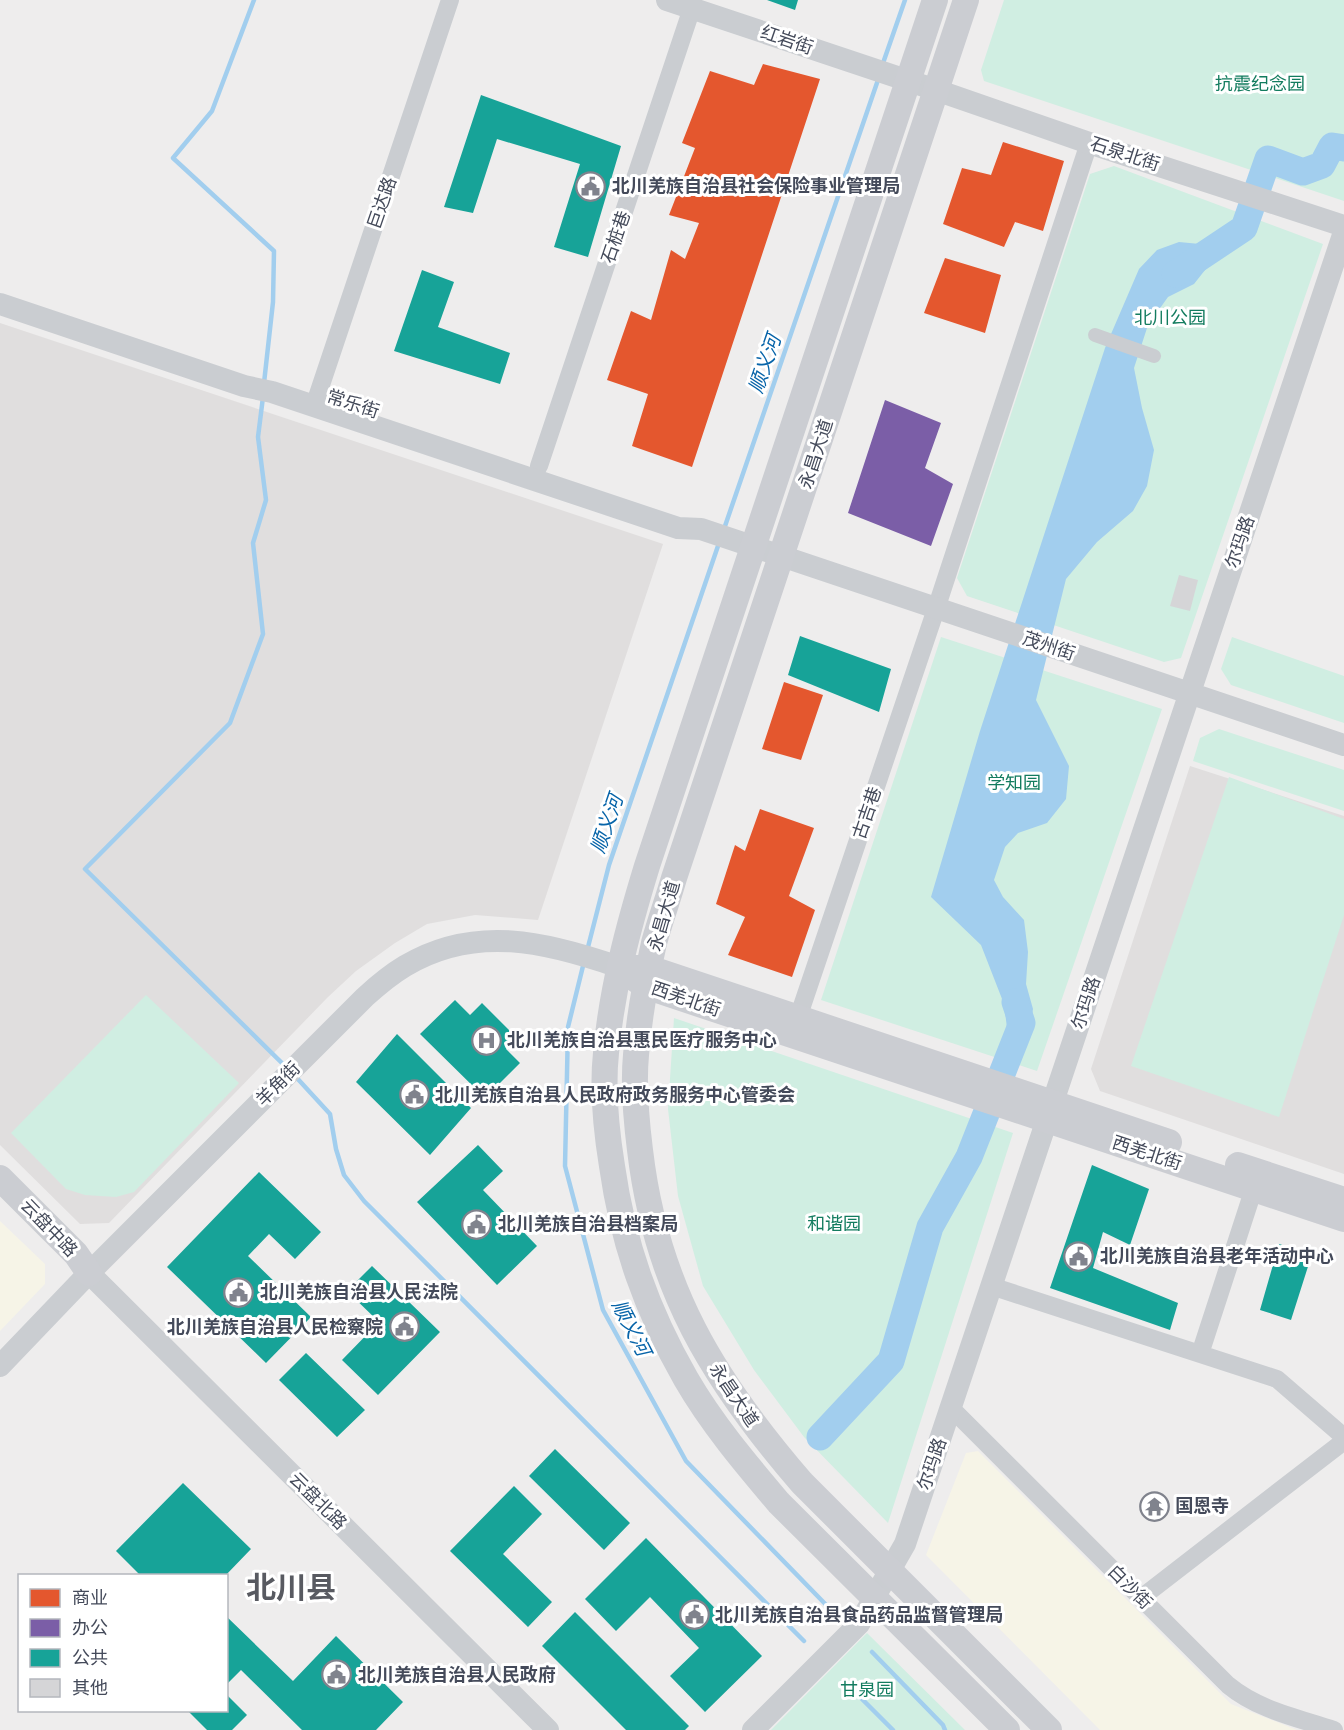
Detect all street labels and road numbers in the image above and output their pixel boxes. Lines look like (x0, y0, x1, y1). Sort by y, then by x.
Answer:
street label: 红岩街 (757, 19, 817, 61)
street label: 石泉北街 (1087, 131, 1163, 177)
street label: 巨达路 (361, 173, 403, 233)
street label: 石桩巷 (595, 207, 637, 267)
street label: 常乐街 (323, 383, 383, 425)
street label: 永昌大道 (793, 416, 839, 492)
street label: 尔玛路 (1219, 512, 1261, 572)
street label: 茂州街 (1019, 625, 1079, 667)
street label: 古吉巷 (846, 783, 888, 843)
street label: 永昌大道 (642, 878, 686, 954)
street label: 尔玛路 (1065, 973, 1107, 1033)
street label: 西羌北街 (648, 975, 724, 1023)
street label: 羊角街 (250, 1056, 306, 1112)
street label: 西羌北街 (1109, 1130, 1185, 1176)
street label: 云盘中路 (15, 1193, 83, 1263)
street label: 永昌大道 (703, 1358, 765, 1432)
street label: 尔玛路 (911, 1434, 953, 1494)
street label: 云盘北路 (283, 1466, 353, 1536)
street label: 白沙街 (1102, 1559, 1158, 1615)

